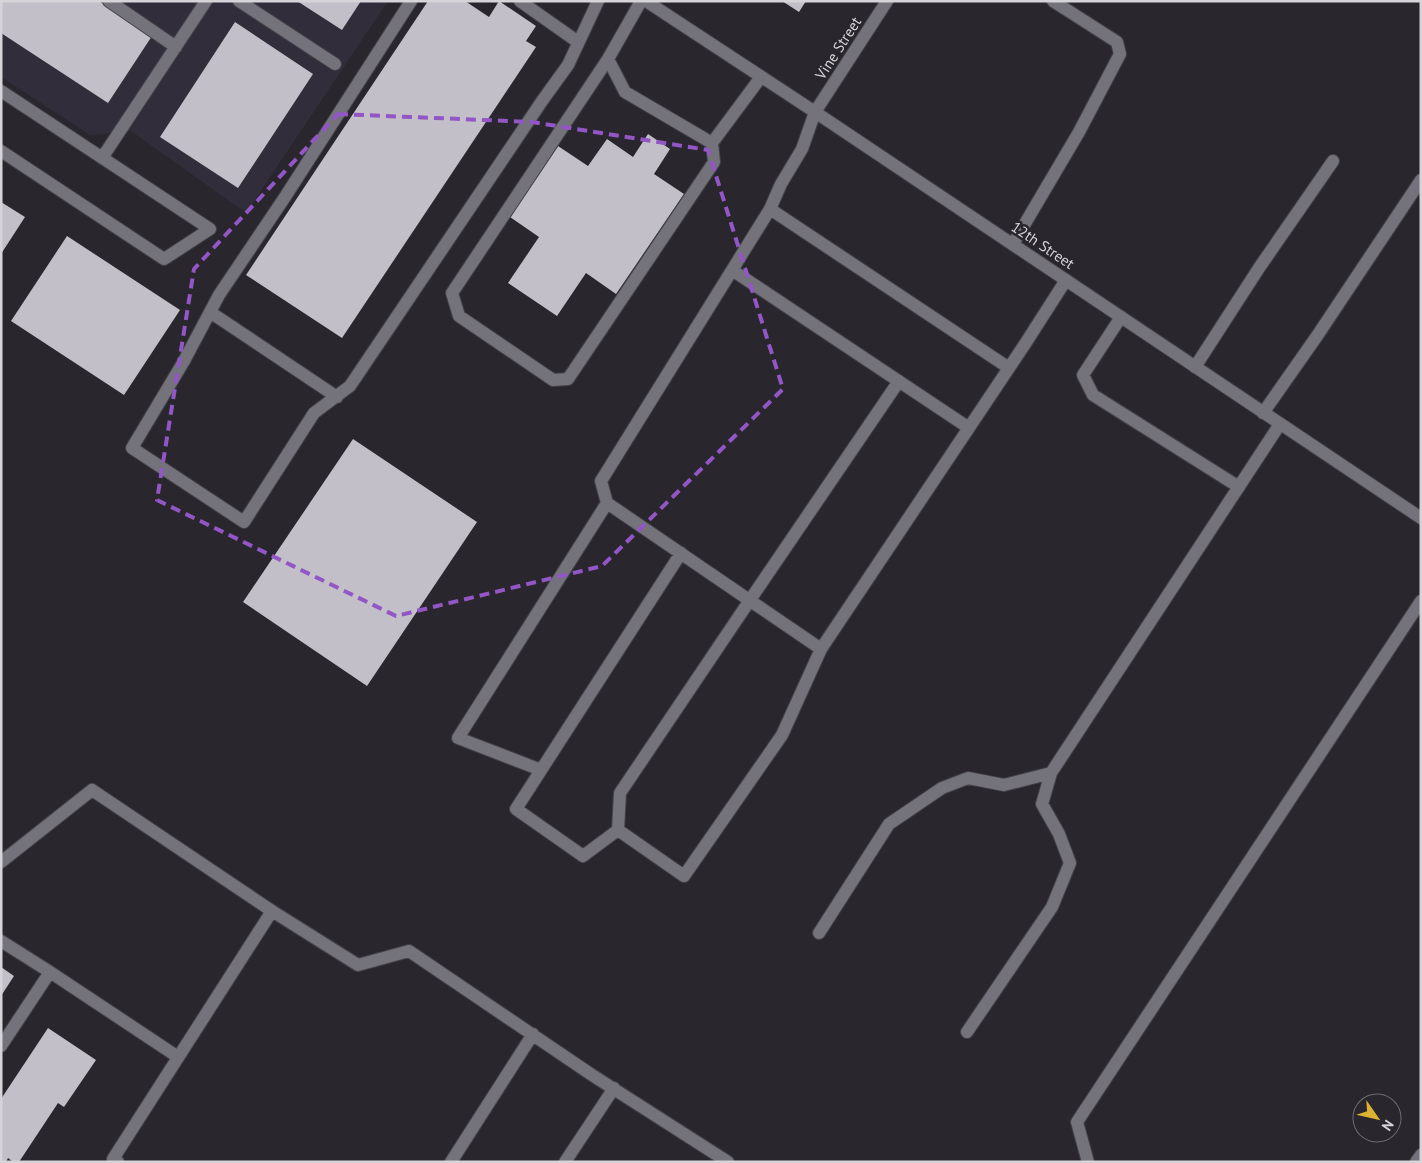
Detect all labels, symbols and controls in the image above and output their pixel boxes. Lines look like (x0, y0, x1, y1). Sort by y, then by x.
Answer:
street label: Vine Street (810, 13, 865, 84)
street label: 12th Street (1008, 217, 1078, 273)
north arrow (1352, 1093, 1402, 1143)
text: N (1378, 1116, 1398, 1134)

